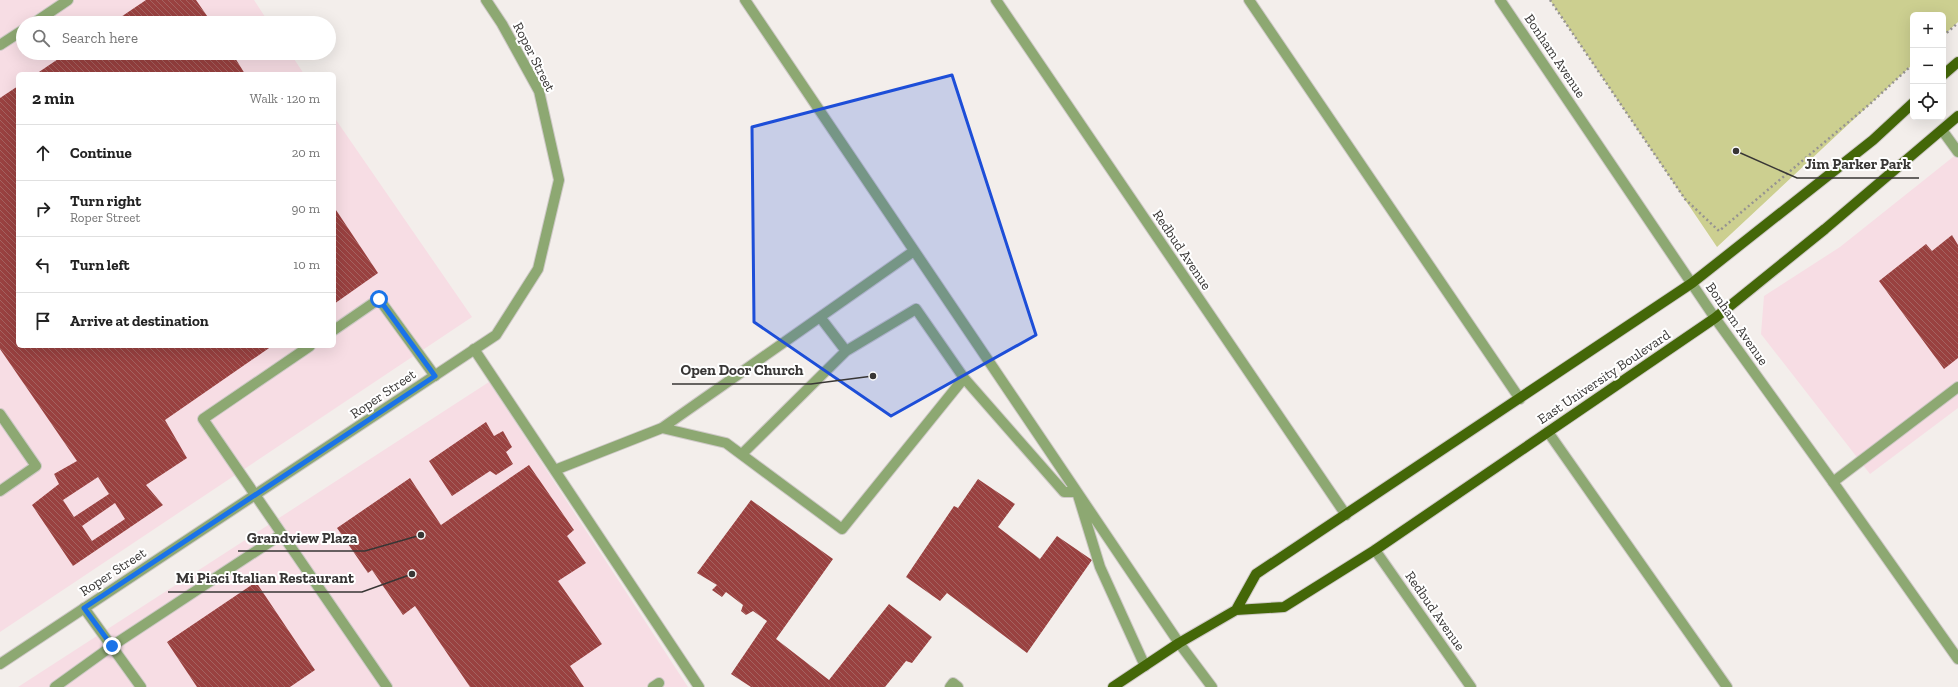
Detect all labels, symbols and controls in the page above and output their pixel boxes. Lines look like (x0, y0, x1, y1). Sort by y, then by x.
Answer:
street label: Bonham Avenue (1521, 11, 1590, 101)
map controls (1910, 12, 1946, 120)
button: + (1910, 12, 1946, 48)
search box (16, 16, 336, 60)
street label: Roper Street (509, 19, 559, 95)
icon: search (30, 27, 52, 49)
text: Search here (62, 29, 138, 47)
button: − (1910, 48, 1946, 84)
button: locate (1910, 84, 1946, 120)
text: 2 min (32, 88, 74, 108)
text: Walk · 120 m (250, 91, 320, 106)
icon: ahead (32, 142, 54, 164)
text: Continue (70, 144, 132, 162)
text: 20 m (292, 145, 320, 160)
callout: Jim Parker Park (1797, 151, 1919, 178)
text: Jim Parker Park (1805, 155, 1912, 173)
text: Turn right (70, 192, 141, 210)
icon: right (32, 198, 54, 220)
text: 90 m (291, 201, 320, 216)
street label: Redbud Avenue (1149, 207, 1215, 294)
text: Roper Street (70, 210, 140, 225)
icon: left (32, 254, 54, 276)
text: Turn left (70, 256, 130, 274)
text: 10 m (293, 257, 320, 272)
street label: Bonham Avenue (1702, 279, 1772, 369)
route start (370, 290, 388, 308)
icon: arrive (32, 310, 54, 332)
text: Arrive at destination (70, 312, 209, 330)
street label: East University Boulevard (1534, 326, 1674, 428)
callout: Open Door Church (672, 357, 811, 384)
text: Open Door Church (680, 361, 804, 379)
street label: Roper Street (347, 365, 420, 422)
callout: Grandview Plaza (238, 524, 365, 551)
text: Grandview Plaza (247, 529, 358, 547)
street label: Roper Street (77, 544, 150, 600)
callout: Mi Piaci Italian Restaurant (168, 565, 362, 592)
street label: Redbud Avenue (1401, 568, 1469, 654)
text: Mi Piaci Italian Restaurant (176, 569, 355, 587)
route end (103, 637, 121, 655)

